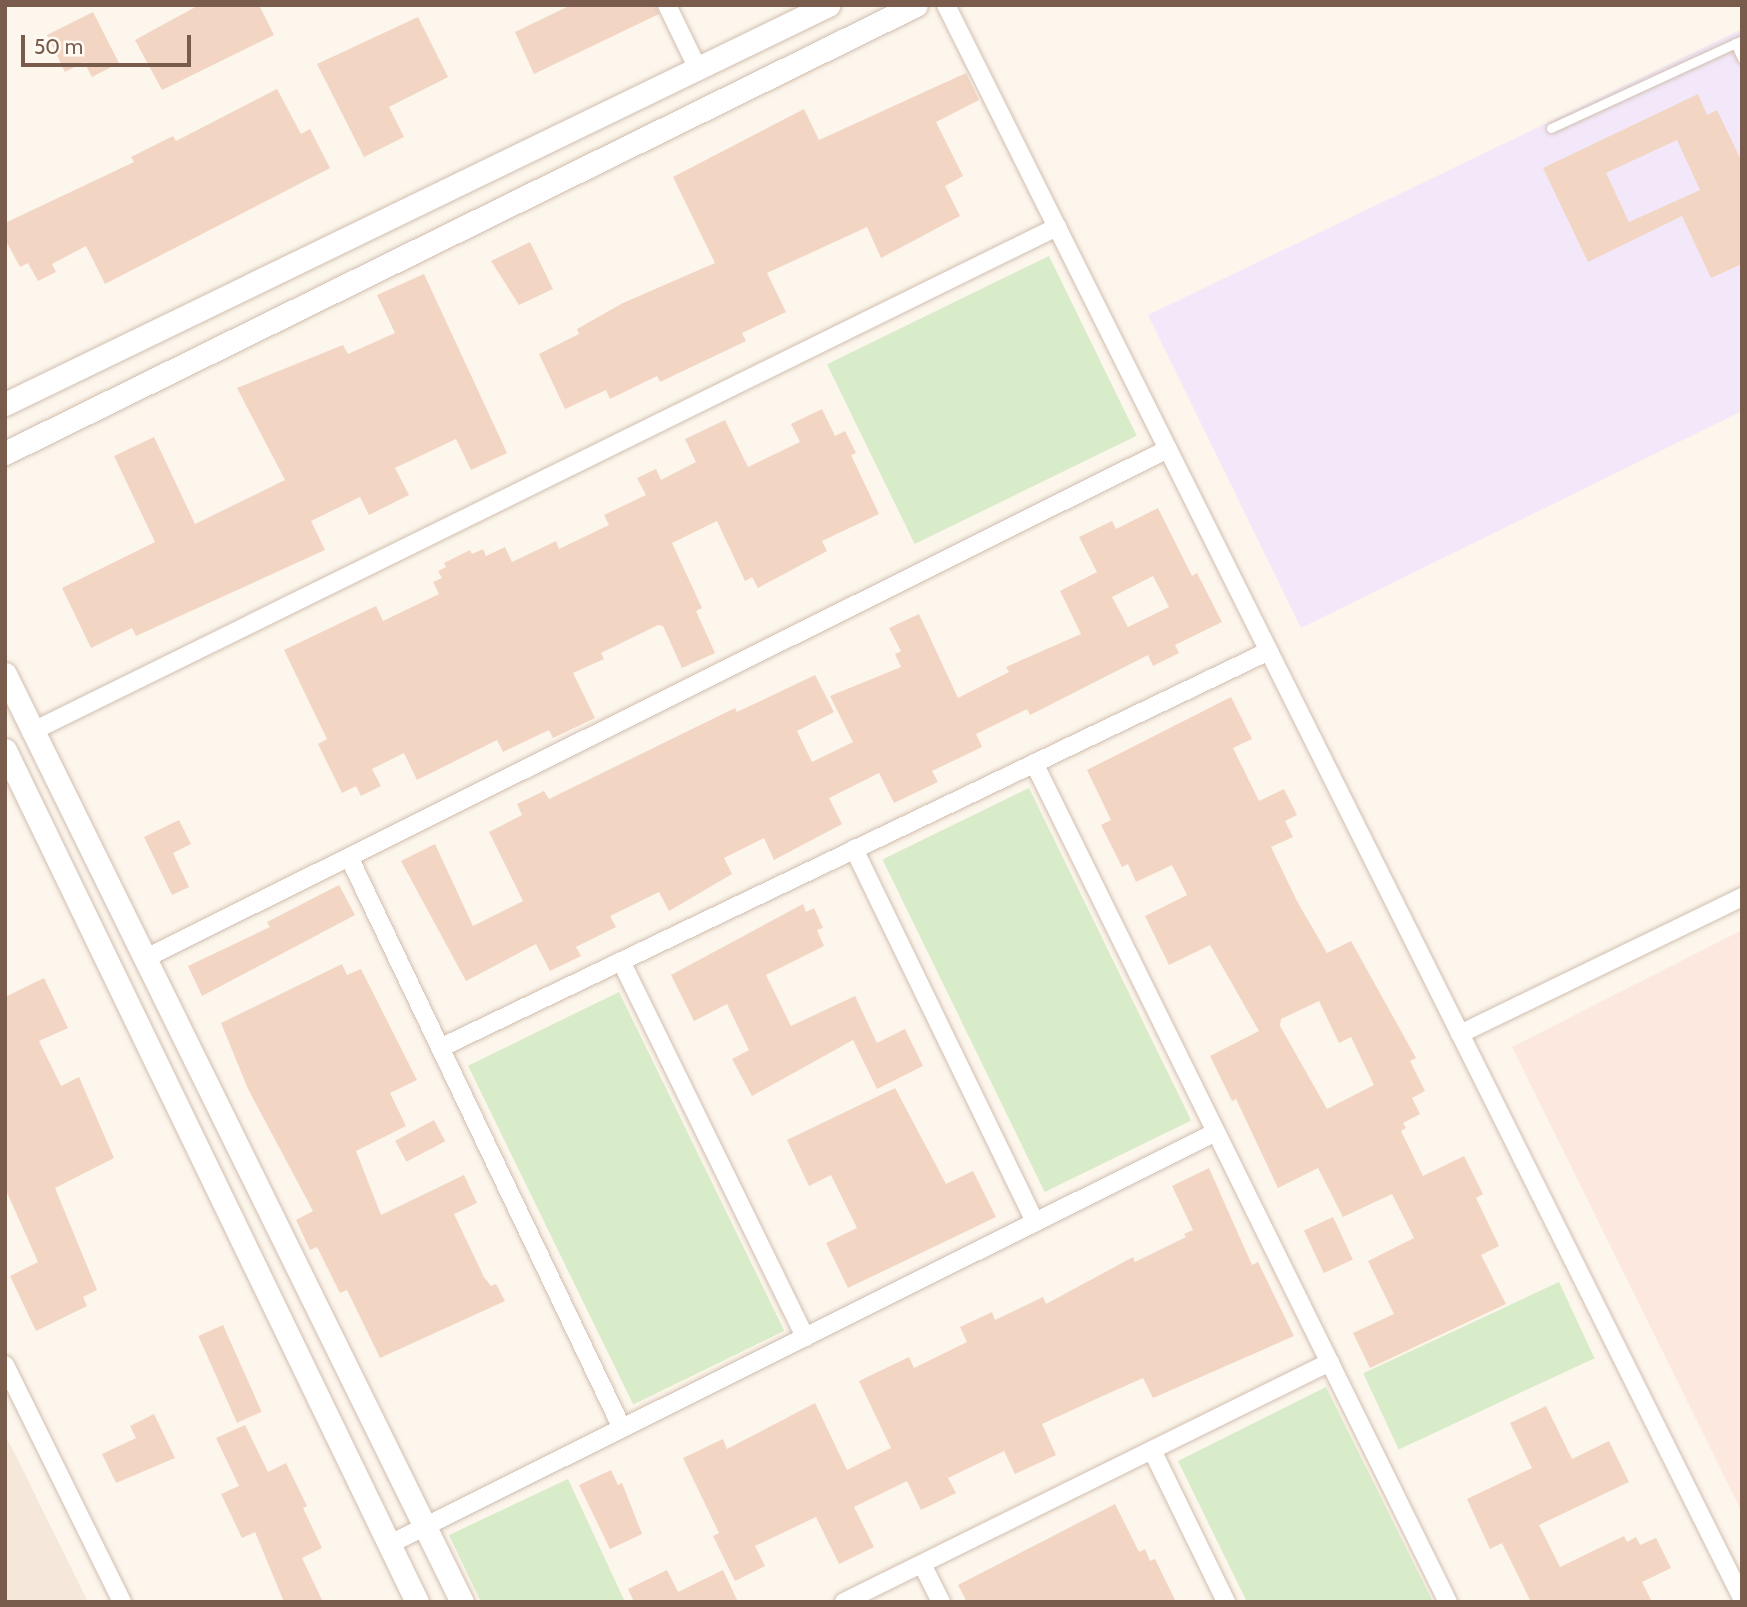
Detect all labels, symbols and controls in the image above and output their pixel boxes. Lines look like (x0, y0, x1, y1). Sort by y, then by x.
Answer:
scale bar (24, 21, 194, 65)
text: 50 m (34, 34, 83, 59)

